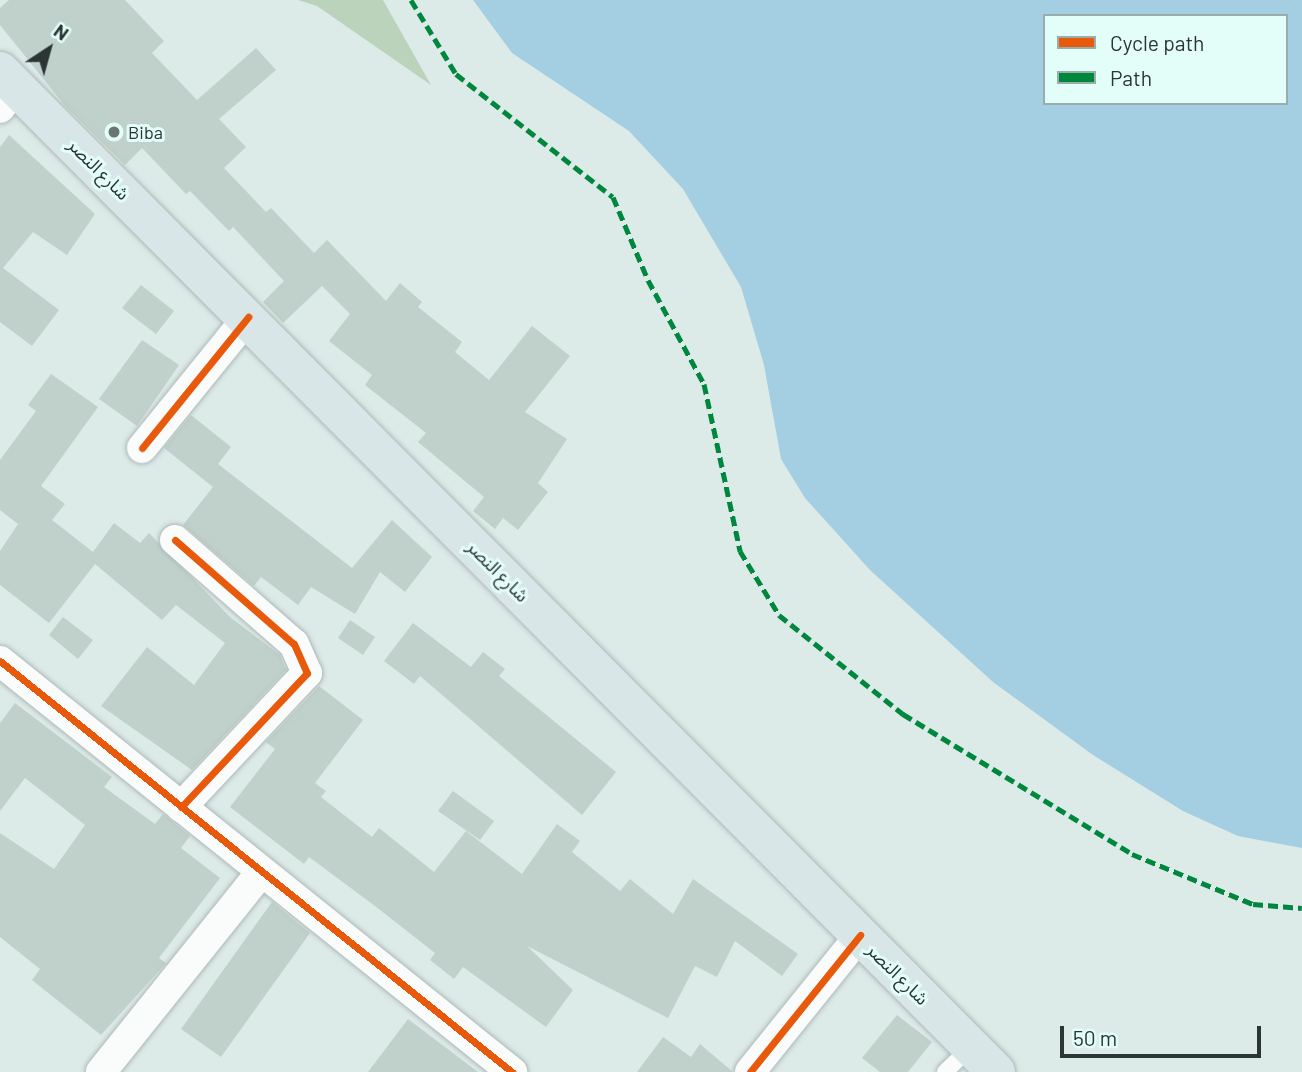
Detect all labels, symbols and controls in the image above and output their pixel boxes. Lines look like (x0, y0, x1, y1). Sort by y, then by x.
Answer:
north arrow (14, 14, 84, 84)
legend (1043, 14, 1288, 105)
text: N (50, 19, 74, 45)
text: Cycle path (1110, 30, 1204, 55)
text: Path (1110, 65, 1152, 90)
place label: Biba (128, 121, 163, 143)
marker: Biba (106, 124, 122, 140)
street label: شارع النصر (64, 134, 134, 204)
street label: شارع النصر (463, 536, 533, 606)
street label: شارع النصر (863, 939, 933, 1009)
scale bar (1064, 1012, 1265, 1056)
text: 50 m (1073, 1025, 1117, 1050)

